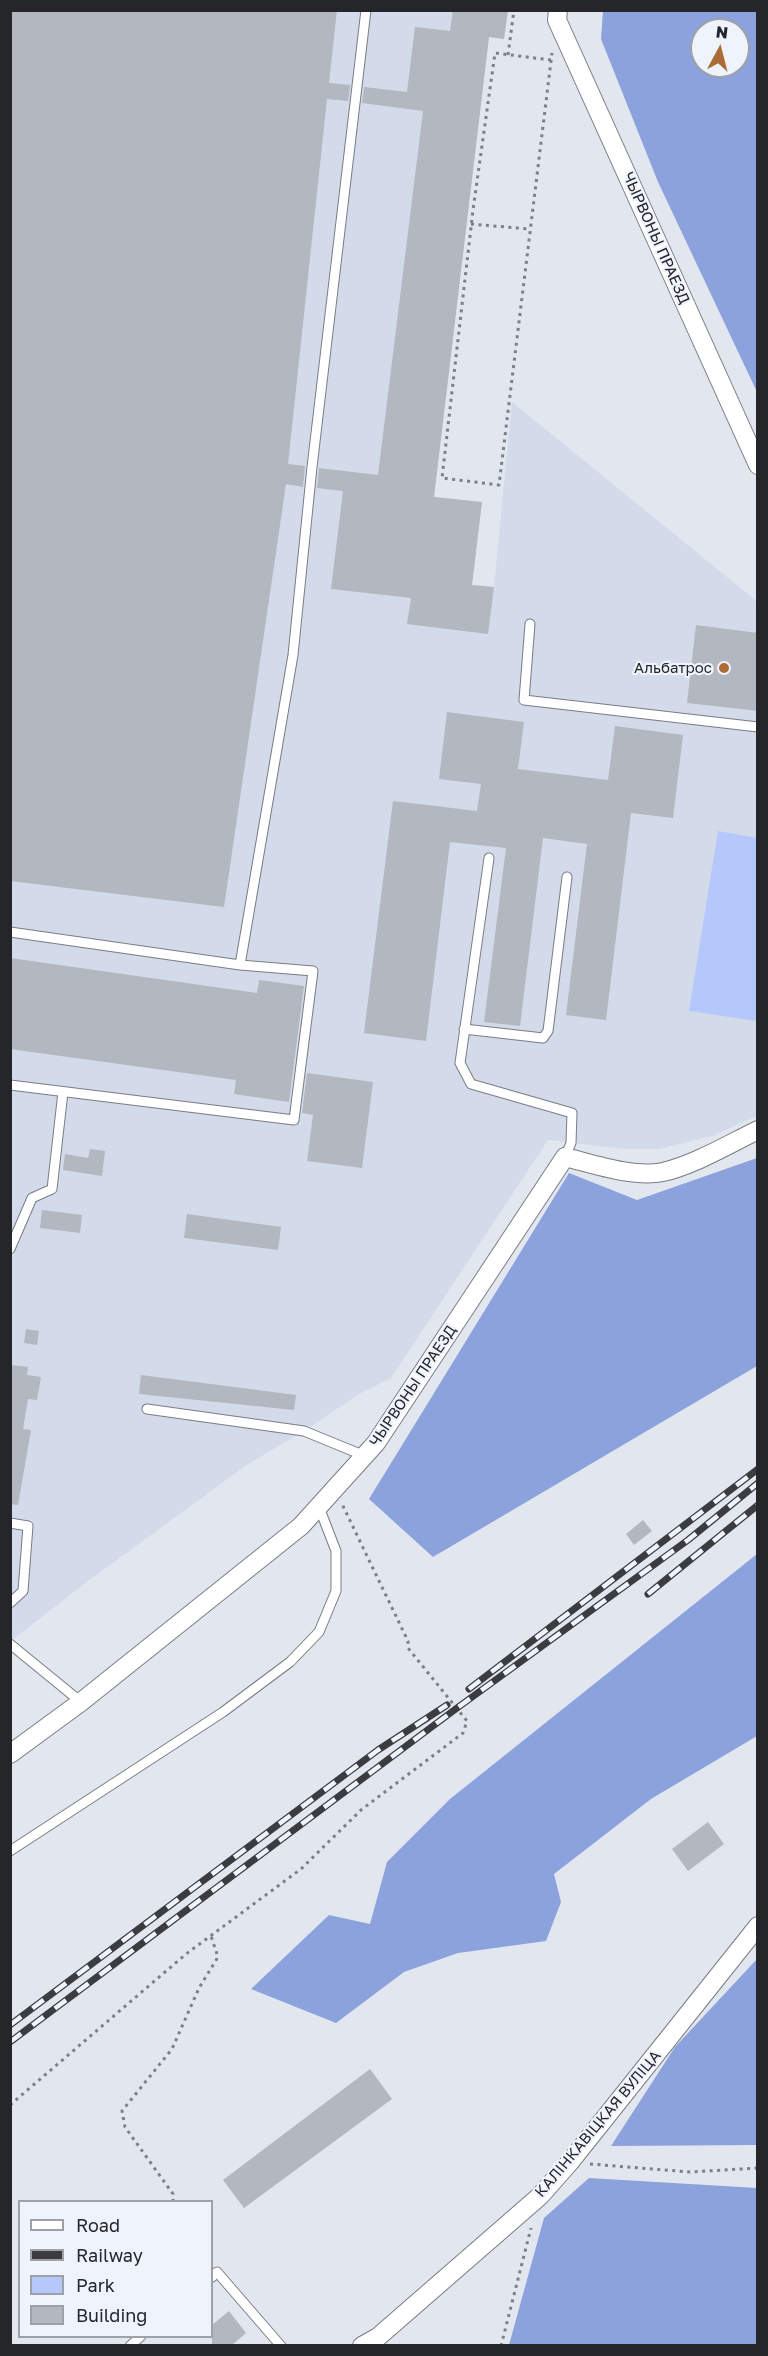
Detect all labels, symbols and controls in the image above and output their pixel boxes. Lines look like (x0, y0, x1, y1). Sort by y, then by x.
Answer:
north arrow (690, 18, 750, 78)
text: N (715, 21, 729, 43)
street label: ЧЫРВОНЫ ПРАЕЗД (619, 169, 693, 307)
place label: Альбатрос (634, 659, 712, 677)
marker: Альбатрос (717, 661, 731, 675)
street label: ЧЫРВОНЫ ПРАЕЗД (366, 1322, 460, 1450)
street label: КАЛІНКАВІЦКАЯ ВУЛІЦА (531, 2047, 665, 2201)
legend (18, 2200, 213, 2338)
text: Road (76, 2214, 120, 2236)
text: Railway (76, 2244, 143, 2266)
text: Park (76, 2274, 115, 2296)
text: Building (76, 2304, 147, 2326)

